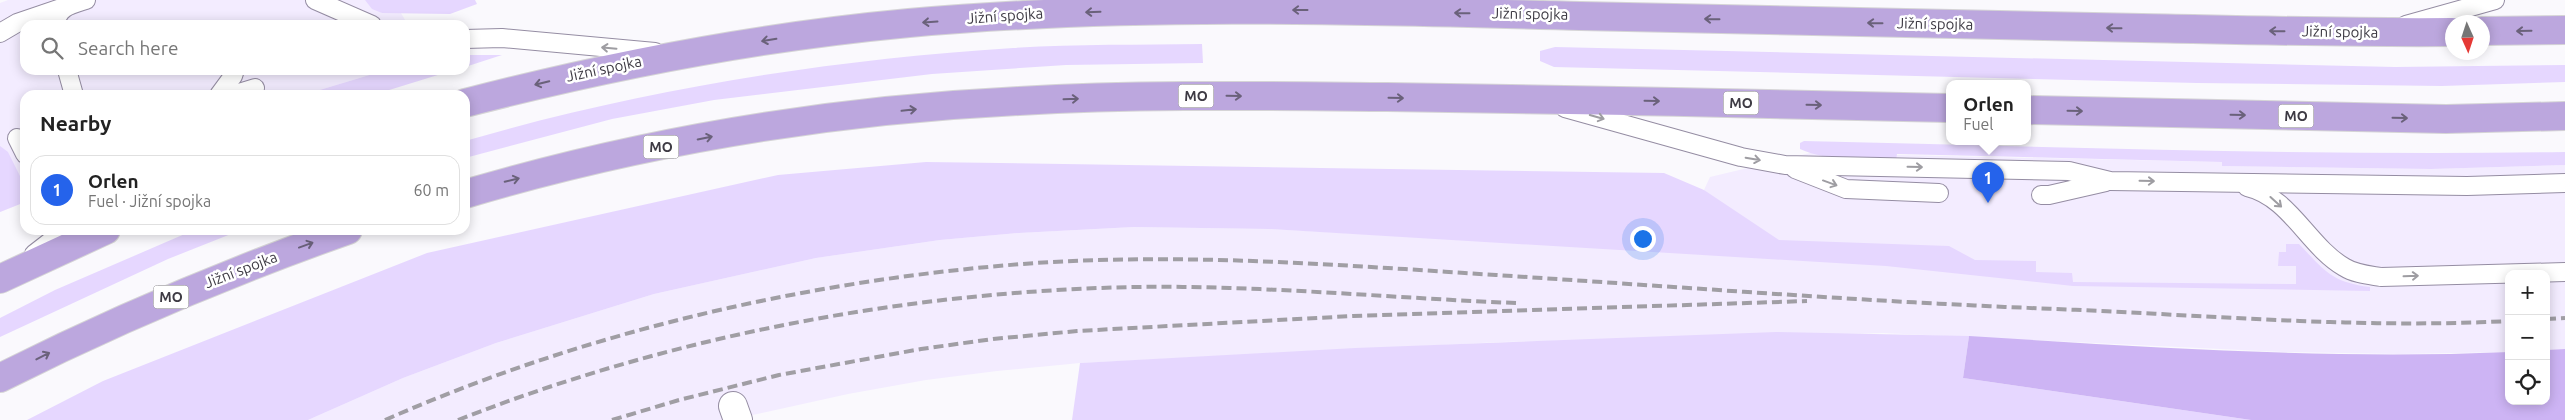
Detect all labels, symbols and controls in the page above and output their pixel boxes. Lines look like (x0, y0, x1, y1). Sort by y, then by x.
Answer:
street label: Jižní spojka (966, 4, 1044, 27)
street label: Jižní spojka (1492, 4, 1568, 23)
one-way arrow (1292, 5, 1308, 15)
one-way arrow (1085, 7, 1101, 16)
one-way arrow (1454, 8, 1470, 17)
one-way arrow (1704, 14, 1720, 24)
street label: Jižní spojka (1897, 14, 1973, 33)
north arrow (2445, 15, 2490, 60)
one-way arrow (923, 17, 939, 26)
one-way arrow (1867, 18, 1883, 28)
search box (20, 20, 470, 75)
street label: Jižní spojka (2302, 22, 2378, 41)
one-way arrow (2107, 23, 2123, 33)
one-way arrow (2269, 26, 2286, 36)
one-way arrow (2516, 26, 2532, 35)
icon: search (38, 34, 66, 62)
one-way arrow (761, 35, 777, 45)
text: Search here (78, 37, 178, 59)
one-way arrow (601, 43, 617, 53)
street label: Jižní spojka (565, 52, 643, 85)
one-way arrow (534, 79, 550, 89)
popup (1946, 80, 2031, 145)
road number: MO (1178, 84, 1214, 108)
one-way arrow (1225, 91, 1241, 101)
road number: MO (1724, 92, 1758, 115)
one-way arrow (1388, 93, 1404, 102)
text: Orlen (1963, 93, 2014, 115)
one-way arrow (1063, 94, 1079, 103)
one-way arrow (1643, 97, 1659, 106)
one-way arrow (1806, 100, 1822, 110)
road number: MO (2278, 104, 2314, 128)
one-way arrow (901, 105, 917, 115)
one-way arrow (2067, 106, 2083, 116)
one-way arrow (2230, 110, 2246, 119)
text: Nearby (40, 111, 111, 135)
one-way arrow (1588, 112, 1604, 122)
one-way arrow (2392, 113, 2408, 123)
text: Fuel (1963, 115, 1994, 133)
one-way arrow (696, 133, 712, 143)
road number: MO (644, 136, 678, 158)
one-way arrow (1745, 155, 1761, 165)
pin: 1 (1972, 162, 2004, 203)
one-way arrow (1907, 163, 1923, 172)
text: Orlen (88, 170, 139, 192)
one-way arrow (503, 175, 519, 184)
one-way arrow (2138, 177, 2154, 186)
one-way arrow (1822, 179, 1837, 188)
text: 1 (52, 181, 62, 199)
text: 60 m (413, 181, 449, 199)
text: Fuel · Jižní spojka (88, 192, 211, 210)
one-way arrow (2270, 196, 2283, 208)
your location (1630, 226, 1656, 252)
one-way arrow (298, 240, 313, 249)
street label: Jižní spojka (202, 248, 280, 291)
map controls (2505, 270, 2550, 405)
button: + (2505, 270, 2550, 315)
one-way arrow (2402, 271, 2419, 281)
road number: MO (154, 286, 188, 308)
button: − (2505, 315, 2550, 360)
one-way arrow (36, 351, 51, 361)
button: locate (2505, 360, 2550, 405)

